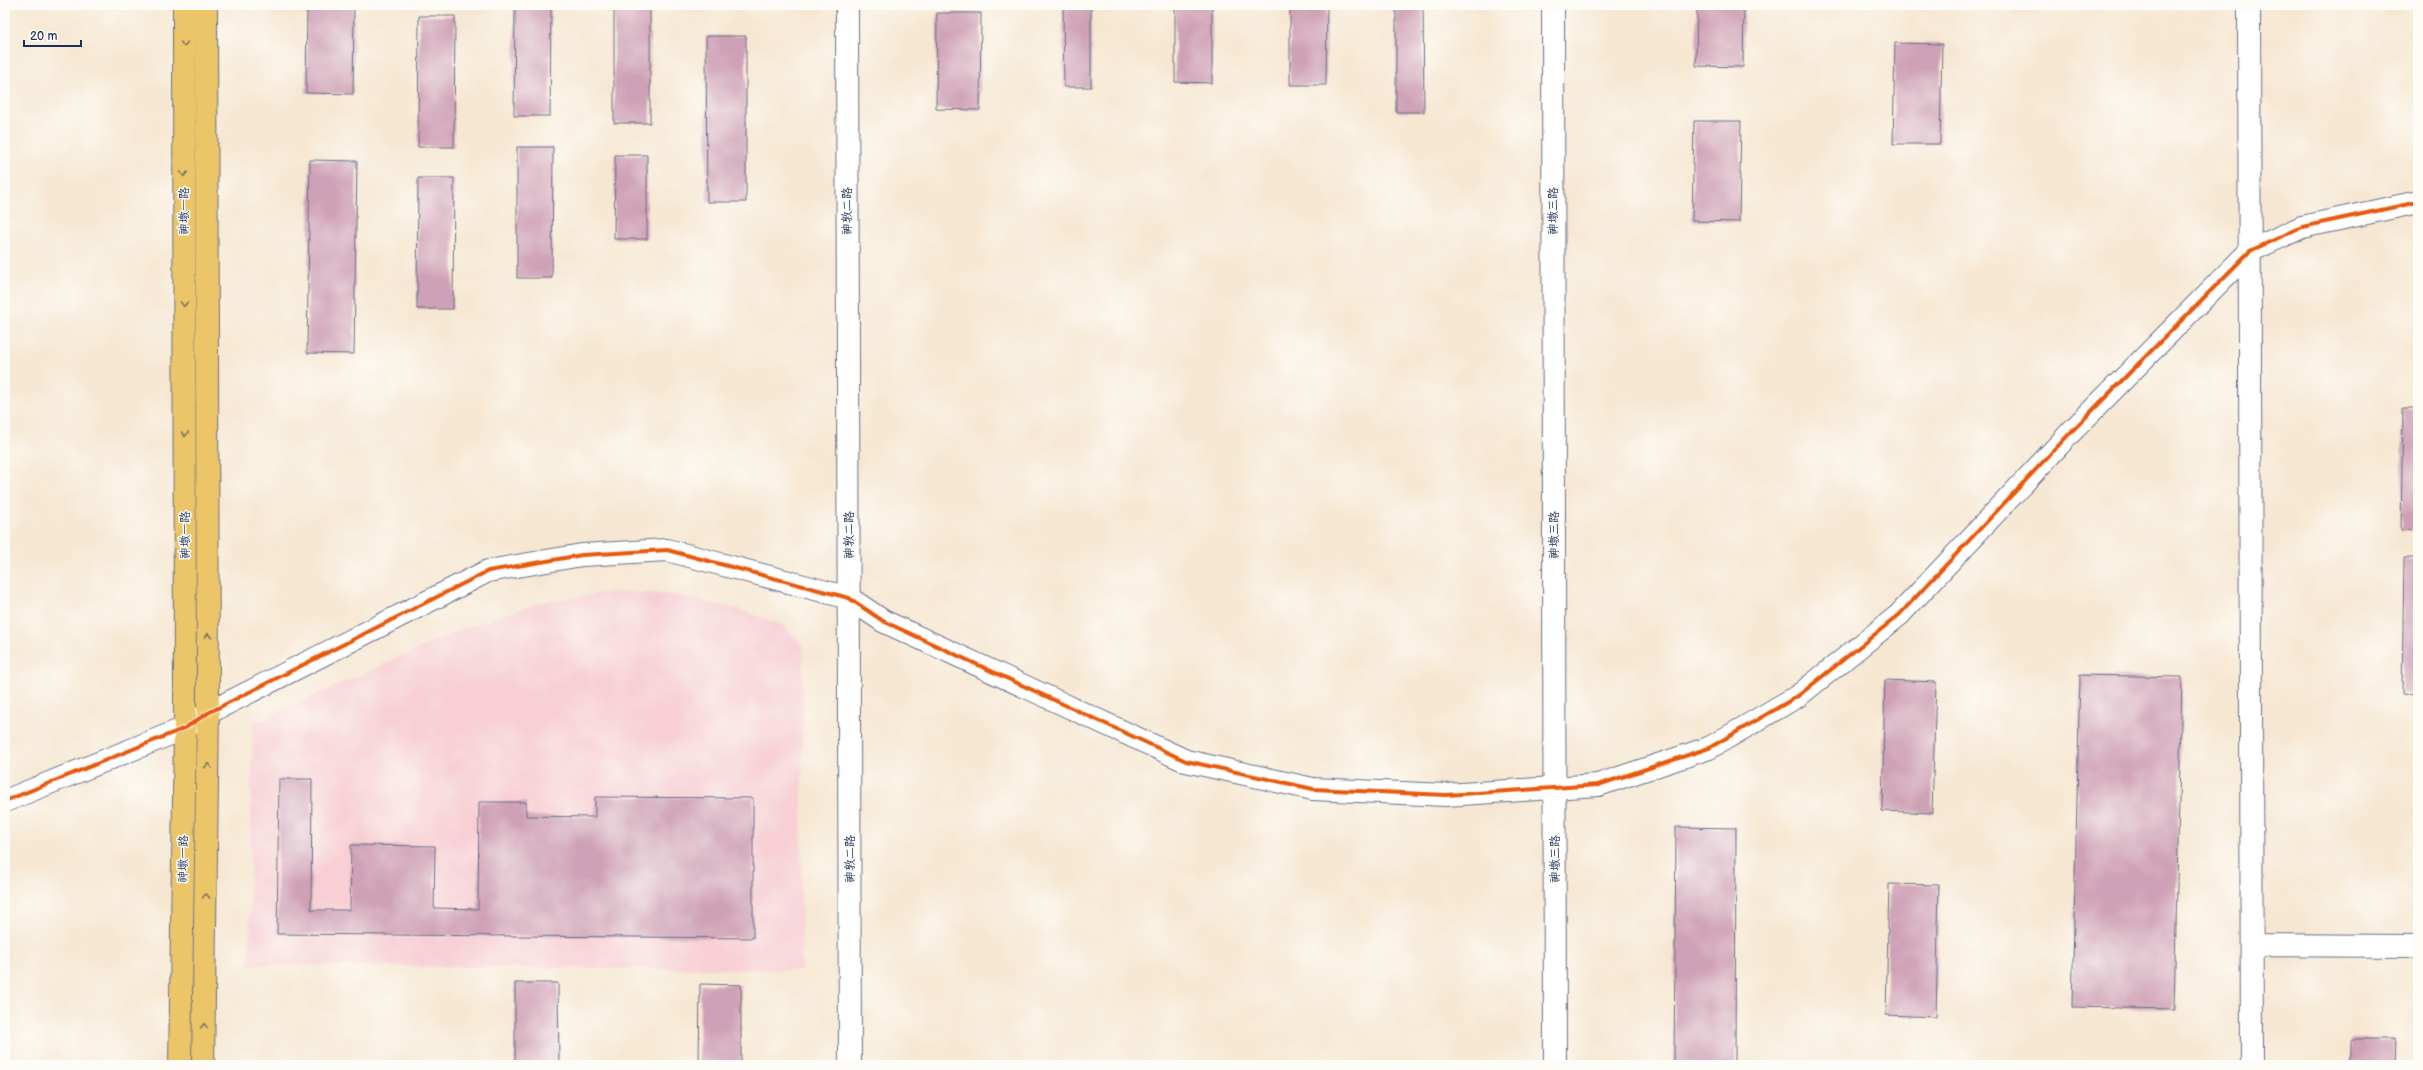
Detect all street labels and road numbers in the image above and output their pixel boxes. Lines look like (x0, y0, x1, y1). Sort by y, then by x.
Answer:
street label: 神墩一路 (177, 187, 192, 235)
street label: 神敦二路 (840, 187, 855, 235)
street label: 神墩三路 (1546, 187, 1561, 235)
street label: 神墩一路 (178, 511, 193, 559)
street label: 神敦二路 (842, 511, 857, 559)
street label: 神墩三路 (1547, 511, 1562, 559)
street label: 神墩一路 (176, 835, 191, 883)
street label: 神敦二路 (843, 835, 858, 883)
street label: 神墩三路 (1548, 835, 1563, 883)

